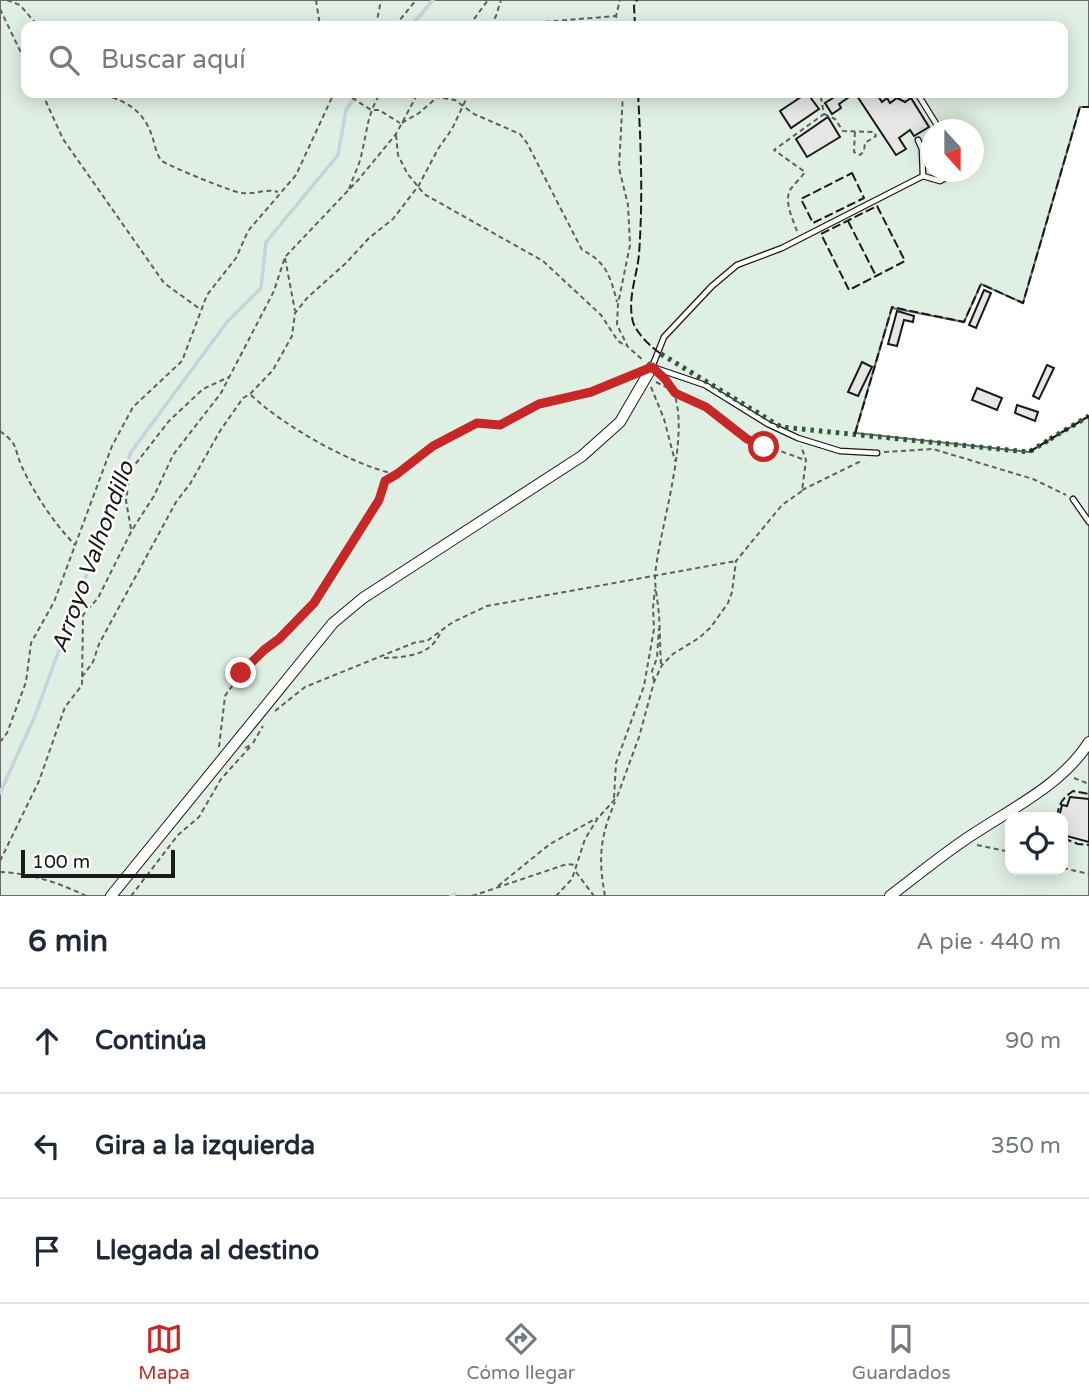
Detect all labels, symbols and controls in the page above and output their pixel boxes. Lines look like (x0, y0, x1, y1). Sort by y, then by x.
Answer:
search box (21, 21, 1068, 98)
icon: search (45, 41, 83, 79)
text: Buscar aquí (101, 44, 246, 75)
north arrow (921, 119, 984, 182)
route start (748, 431, 779, 462)
water label: Arroyo Valhondillo (45, 457, 141, 656)
route end (225, 657, 256, 688)
map controls (1005, 812, 1068, 875)
button: locate (1005, 812, 1068, 875)
scale bar (21, 847, 175, 879)
text: 100 m (32, 851, 90, 873)
text: 6 min (28, 923, 108, 960)
text: A pie · 440 m (916, 928, 1061, 956)
icon: ahead (28, 1022, 66, 1060)
text: Continúa (95, 1025, 207, 1056)
text: 90 m (1005, 1027, 1061, 1055)
icon: left (28, 1127, 66, 1165)
text: Gira a la izquierda (95, 1130, 315, 1161)
text: 350 m (991, 1132, 1061, 1160)
icon: arrive (28, 1232, 66, 1270)
text: Llegada al destino (95, 1235, 319, 1266)
tab: Mapa (138, 1320, 190, 1384)
tab: Cómo llegar (467, 1320, 575, 1384)
tab: Guardados (852, 1320, 951, 1384)

